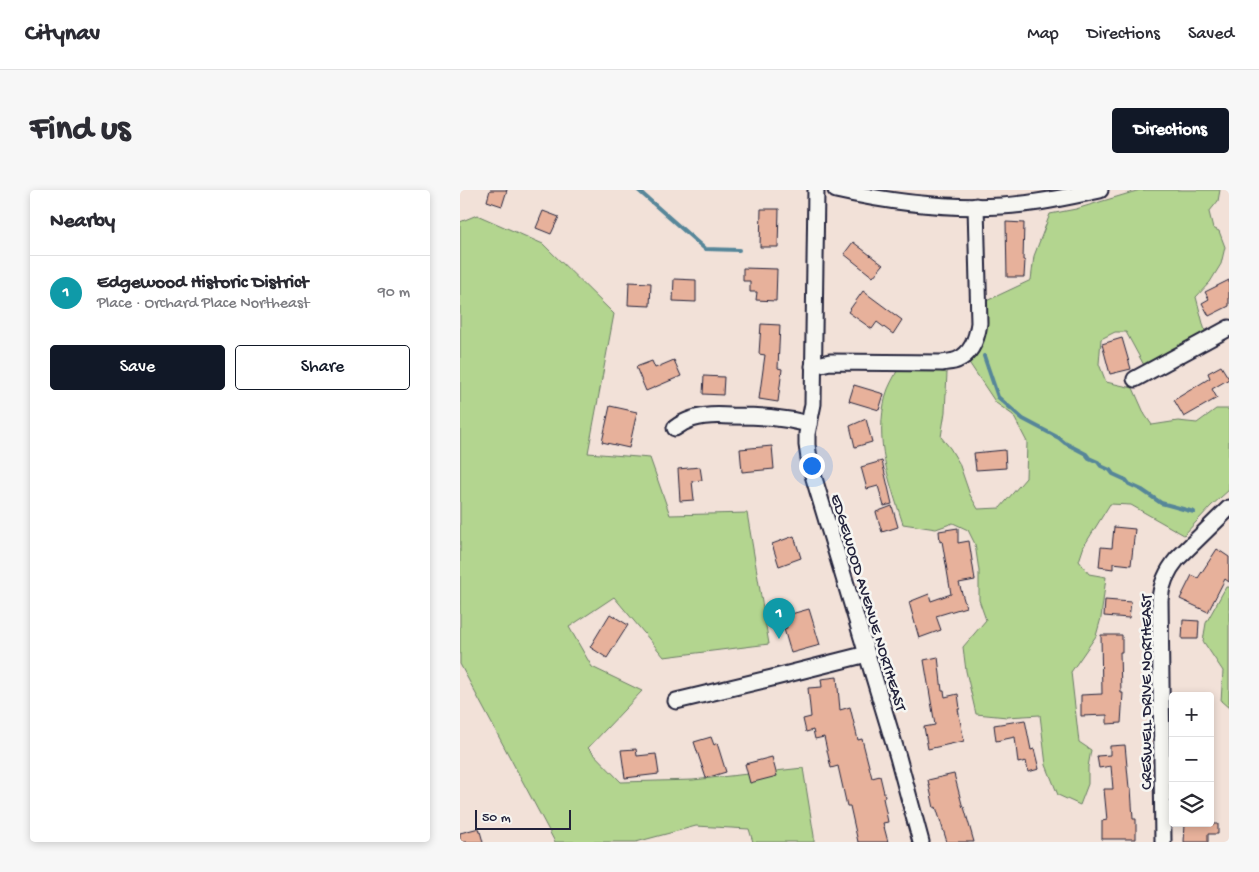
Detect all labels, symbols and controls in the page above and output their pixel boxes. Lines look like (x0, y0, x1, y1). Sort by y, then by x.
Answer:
text: Citynav (25, 20, 100, 49)
text: Map (1027, 24, 1059, 45)
text: Directions (1087, 24, 1160, 45)
text: Saved (1188, 24, 1234, 45)
button: Directions (1112, 108, 1229, 153)
text: Find us (30, 110, 130, 151)
text: Nearby (50, 210, 115, 235)
text: Edgewood Historic District (97, 272, 308, 295)
text: 1 (63, 284, 69, 303)
text: 90 m (378, 284, 410, 303)
text: Place · Orchard Place Northeast (97, 295, 309, 314)
button: Save (50, 345, 225, 390)
button: Share (235, 345, 410, 390)
your location (799, 453, 825, 479)
street label: EDGEWOOD AVENUE NORTHEAST (825, 492, 909, 715)
street label: CRESWELL DRIVE NORTHEAST (1139, 593, 1158, 790)
pin: 1 (763, 598, 795, 639)
map controls (1169, 692, 1214, 827)
button: + (1169, 692, 1214, 737)
button: − (1169, 737, 1214, 782)
button: layers (1169, 782, 1214, 827)
scale bar (475, 807, 571, 830)
text: 50 m (482, 810, 511, 827)

